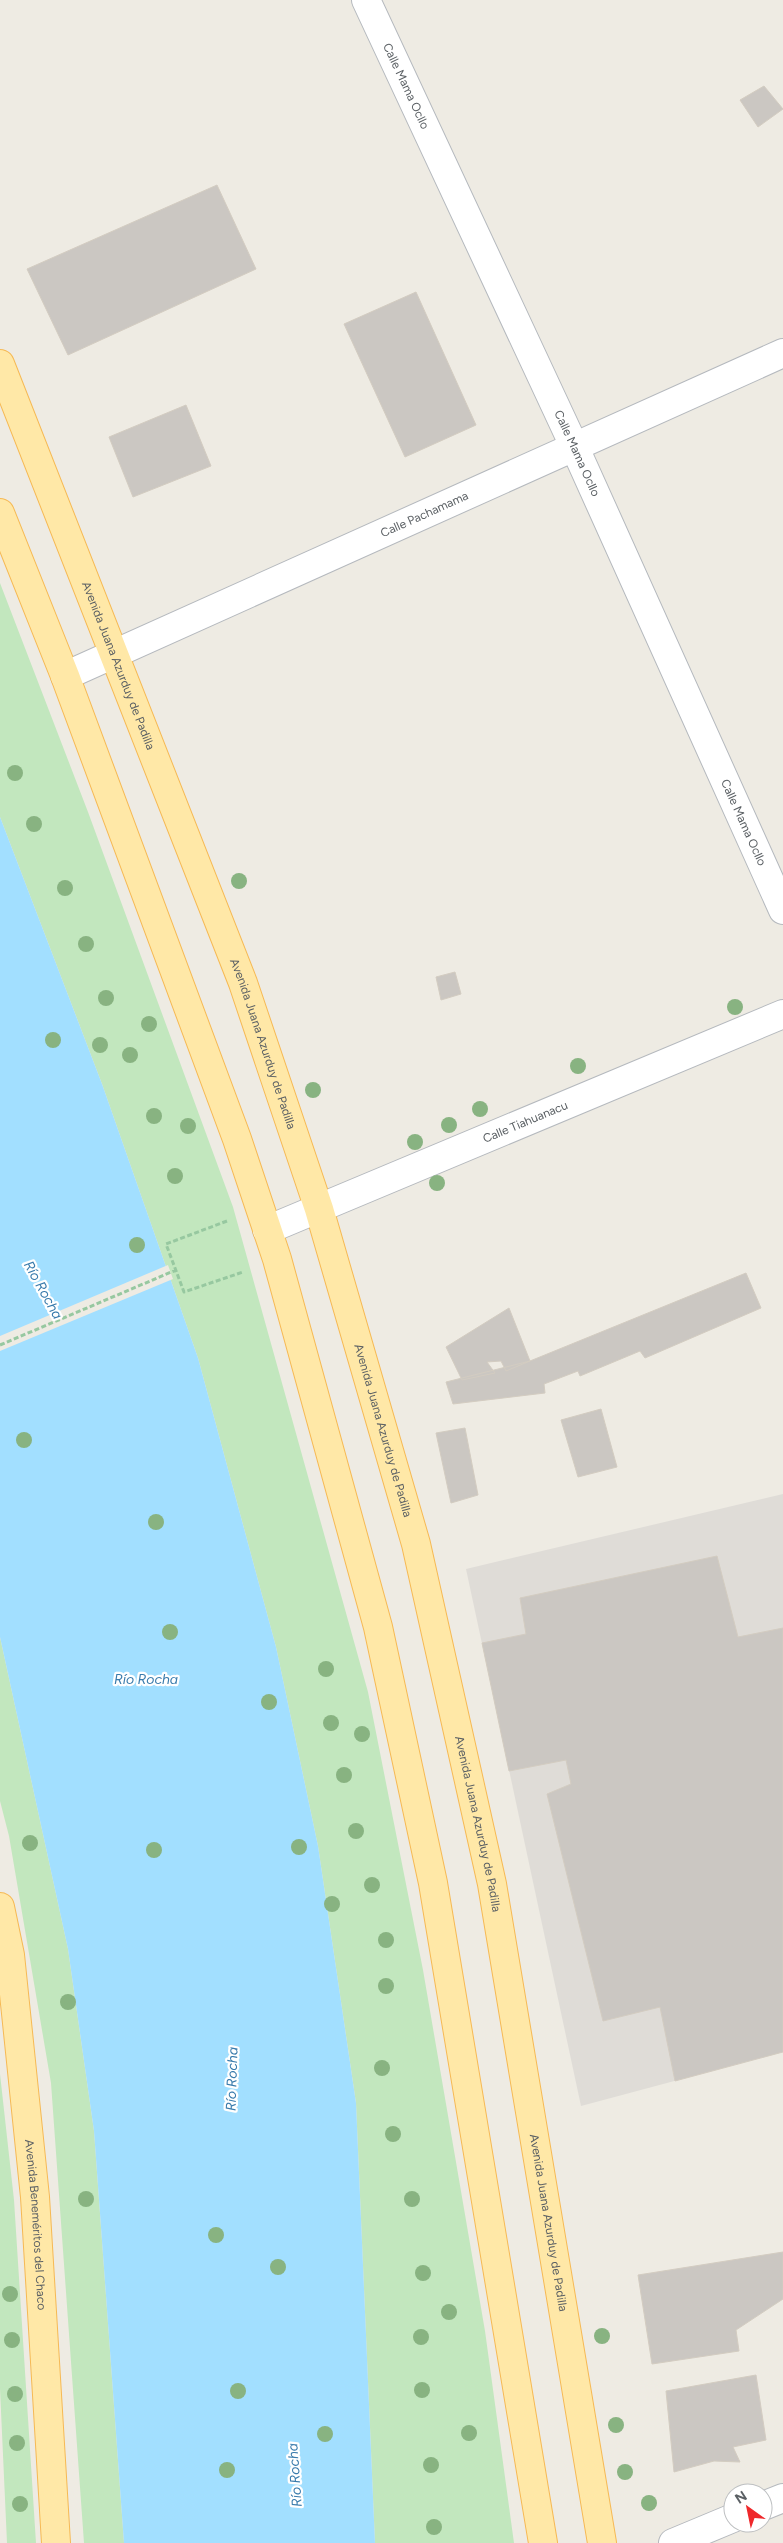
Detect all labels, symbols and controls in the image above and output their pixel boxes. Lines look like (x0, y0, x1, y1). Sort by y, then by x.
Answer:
street label: Calle Mama Ocllo (380, 41, 432, 131)
street label: Calle Mama Ocllo (551, 408, 603, 499)
street label: Calle Pachamama (378, 489, 470, 540)
street label: Avenida Juana Azurduy de Padilla (79, 579, 158, 752)
street label: Calle Mama Ocllo (718, 777, 769, 868)
street label: Avenida Juana Azurduy de Padilla (227, 956, 299, 1131)
street label: Calle Tiahuanacu (481, 1098, 570, 1146)
water label: Río Rocha (20, 1258, 66, 1322)
street label: Avenida Juana Azurduy de Padilla (351, 1342, 415, 1519)
water label: Río Rocha (114, 1671, 178, 1688)
street label: Avenida Juana Azurduy de Padilla (452, 1735, 504, 1913)
water label: Río Rocha (222, 2047, 242, 2111)
street label: Avenida Juana Azurduy de Padilla (527, 2133, 570, 2313)
street label: Avenida Beneméritos del Chaco (22, 2139, 49, 2311)
water label: Río Rocha (284, 2442, 306, 2508)
north arrow (723, 2483, 773, 2533)
text: N (732, 2487, 750, 2508)

